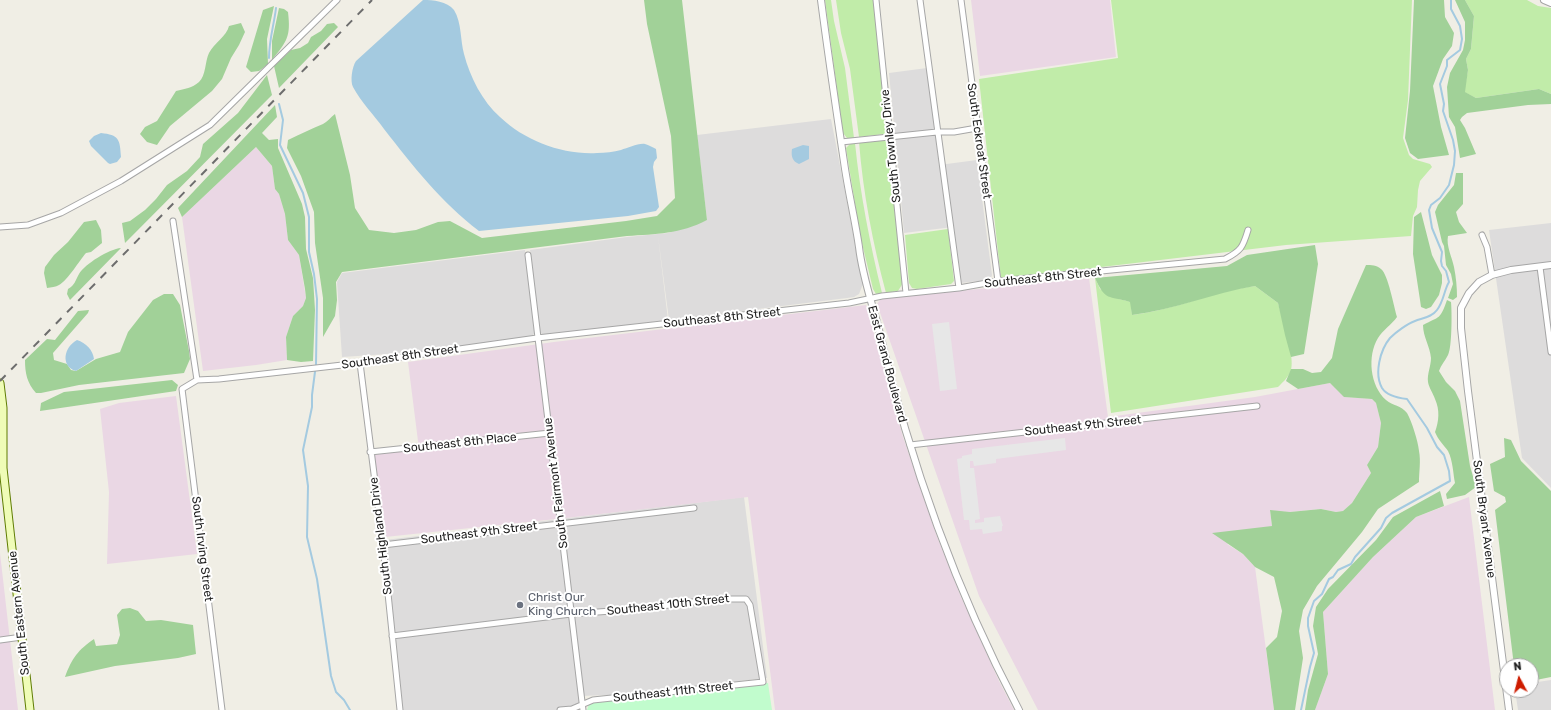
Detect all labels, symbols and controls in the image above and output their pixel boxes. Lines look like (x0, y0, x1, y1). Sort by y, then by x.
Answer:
street label: South Eckroat Street (964, 82, 994, 200)
street label: South Townley Drive (878, 89, 904, 203)
street label: Southeast 8th Street (984, 265, 1102, 291)
street label: East Grand Boulevard (864, 304, 910, 424)
street label: Southeast 8th Street (663, 305, 781, 331)
street label: Southeast 8th Street (341, 342, 459, 372)
street label: Southeast 9th Street (1024, 413, 1142, 439)
street label: South Fairmont Avenue (541, 417, 571, 549)
street label: Southeast 8th Place (403, 430, 517, 456)
street label: South Bryant Avenue (1470, 459, 1498, 579)
street label: South Highland Drive (367, 476, 395, 596)
street label: South Irving Street (188, 496, 216, 602)
street label: Southeast 9th Street (420, 519, 538, 547)
street label: South Eastern Avenue (5, 550, 33, 676)
place label: Christ Our King Church (528, 591, 596, 619)
street label: Southeast 10th Street (606, 591, 730, 619)
marker: Christ Our King Church (515, 600, 525, 610)
north arrow (1499, 658, 1539, 698)
text: N (1513, 660, 1522, 674)
street label: Southeast 11th Street (612, 679, 734, 705)

